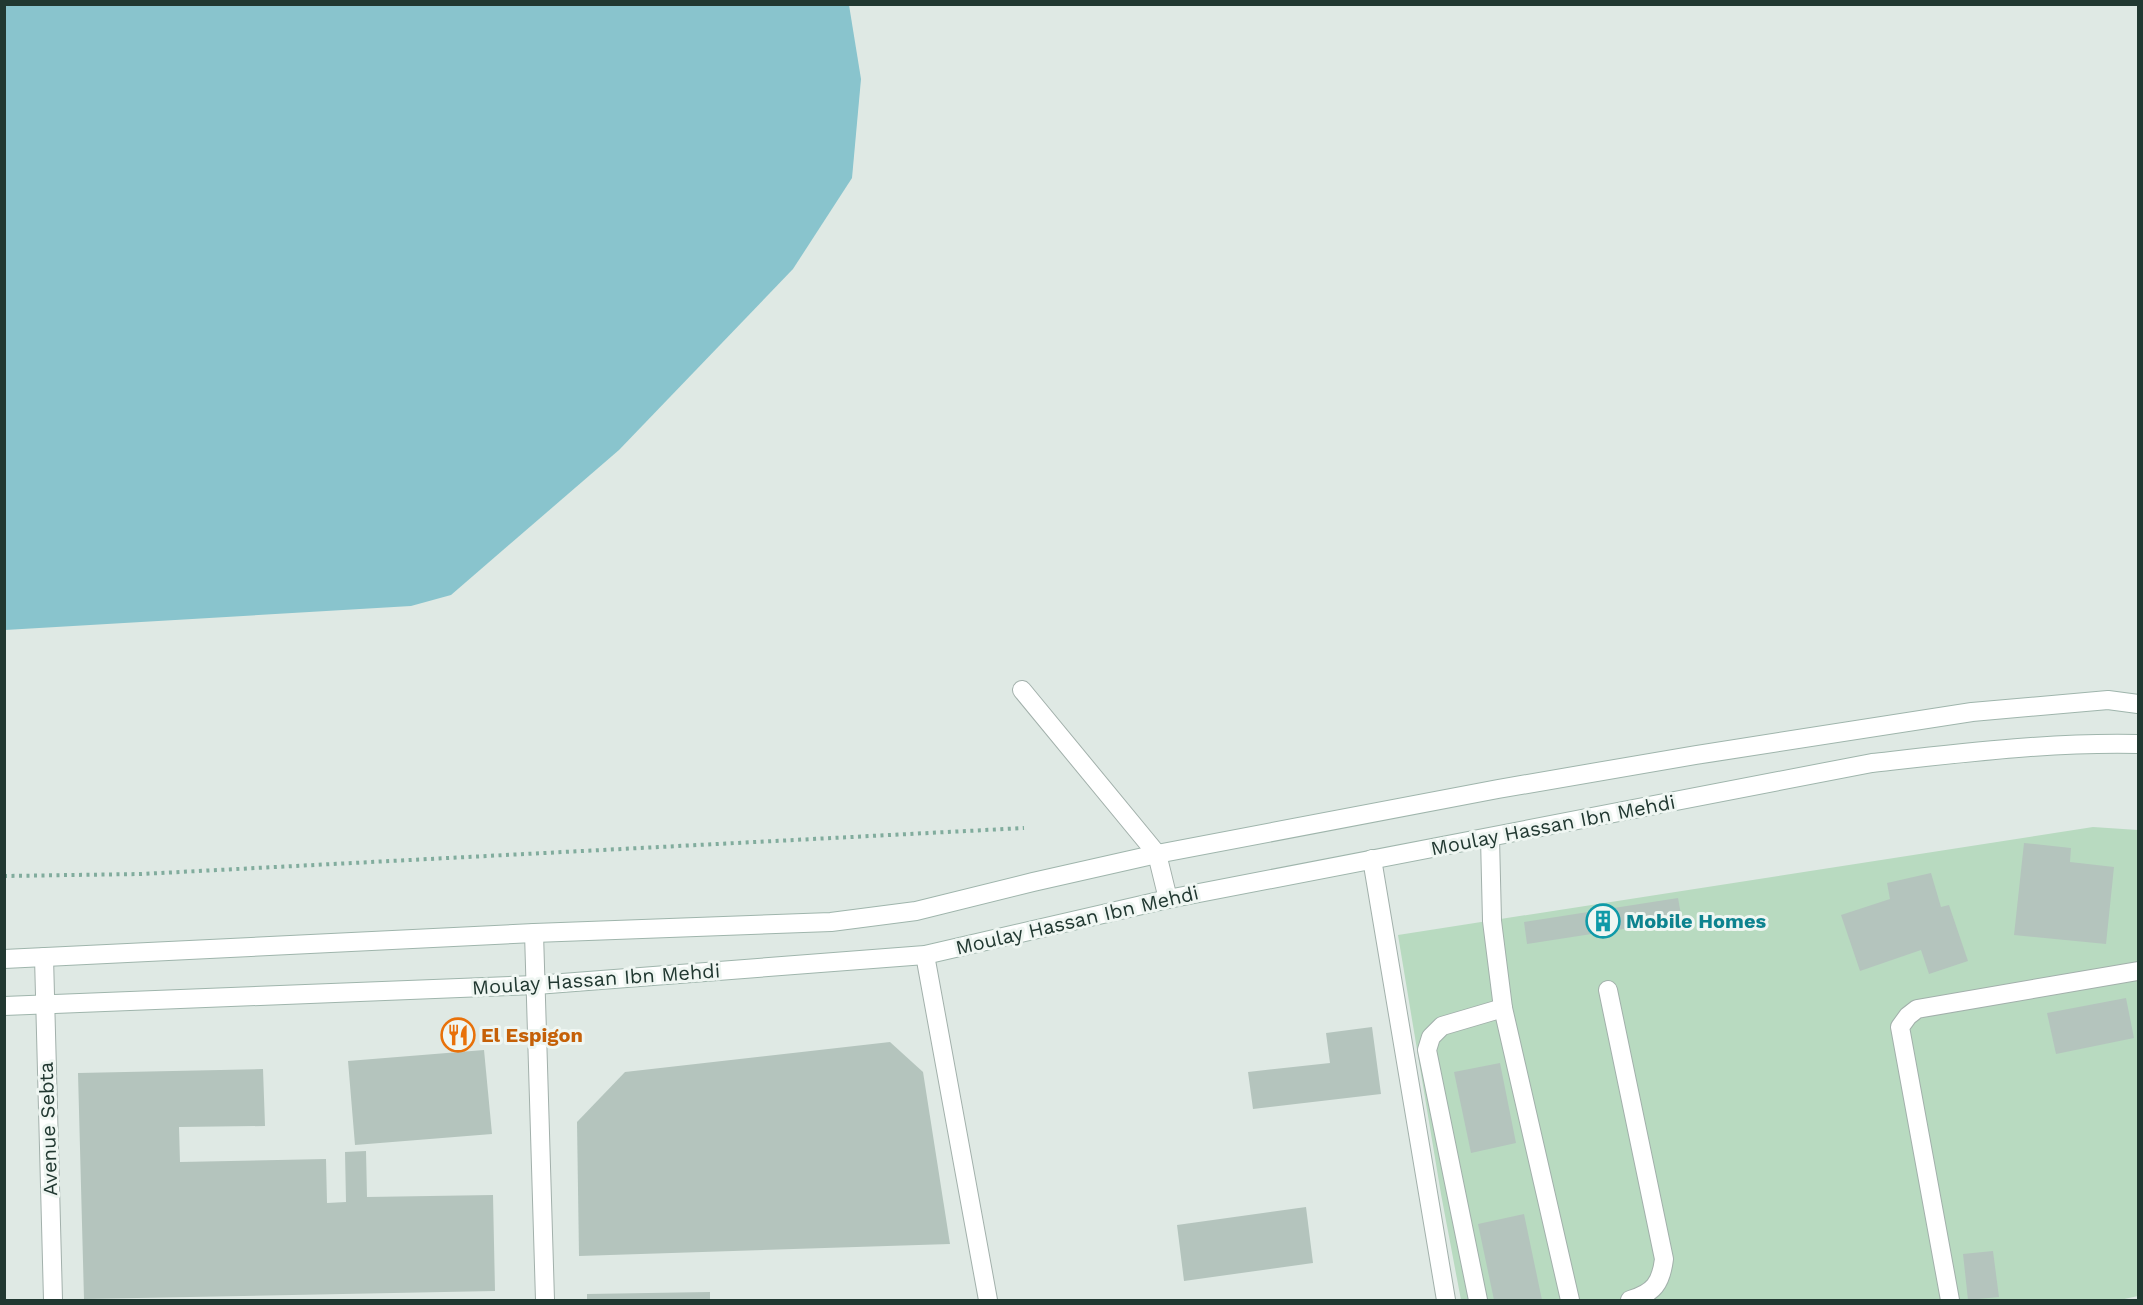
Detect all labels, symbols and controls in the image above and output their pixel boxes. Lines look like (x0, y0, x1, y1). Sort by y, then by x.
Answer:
street label: Moulay Hassan Ibn Mehdi (1429, 790, 1677, 860)
street label: Moulay Hassan Ibn Mehdi (953, 880, 1201, 960)
building icon: Mobile Homes (1585, 903, 1621, 939)
place label: Mobile Homes (1626, 909, 1766, 933)
street label: Moulay Hassan Ibn Mehdi (471, 958, 721, 1000)
restaurant icon: El Espigon (440, 1017, 476, 1053)
place label: El Espigon (481, 1023, 583, 1047)
street label: Avenue Sebta (34, 1062, 62, 1196)

